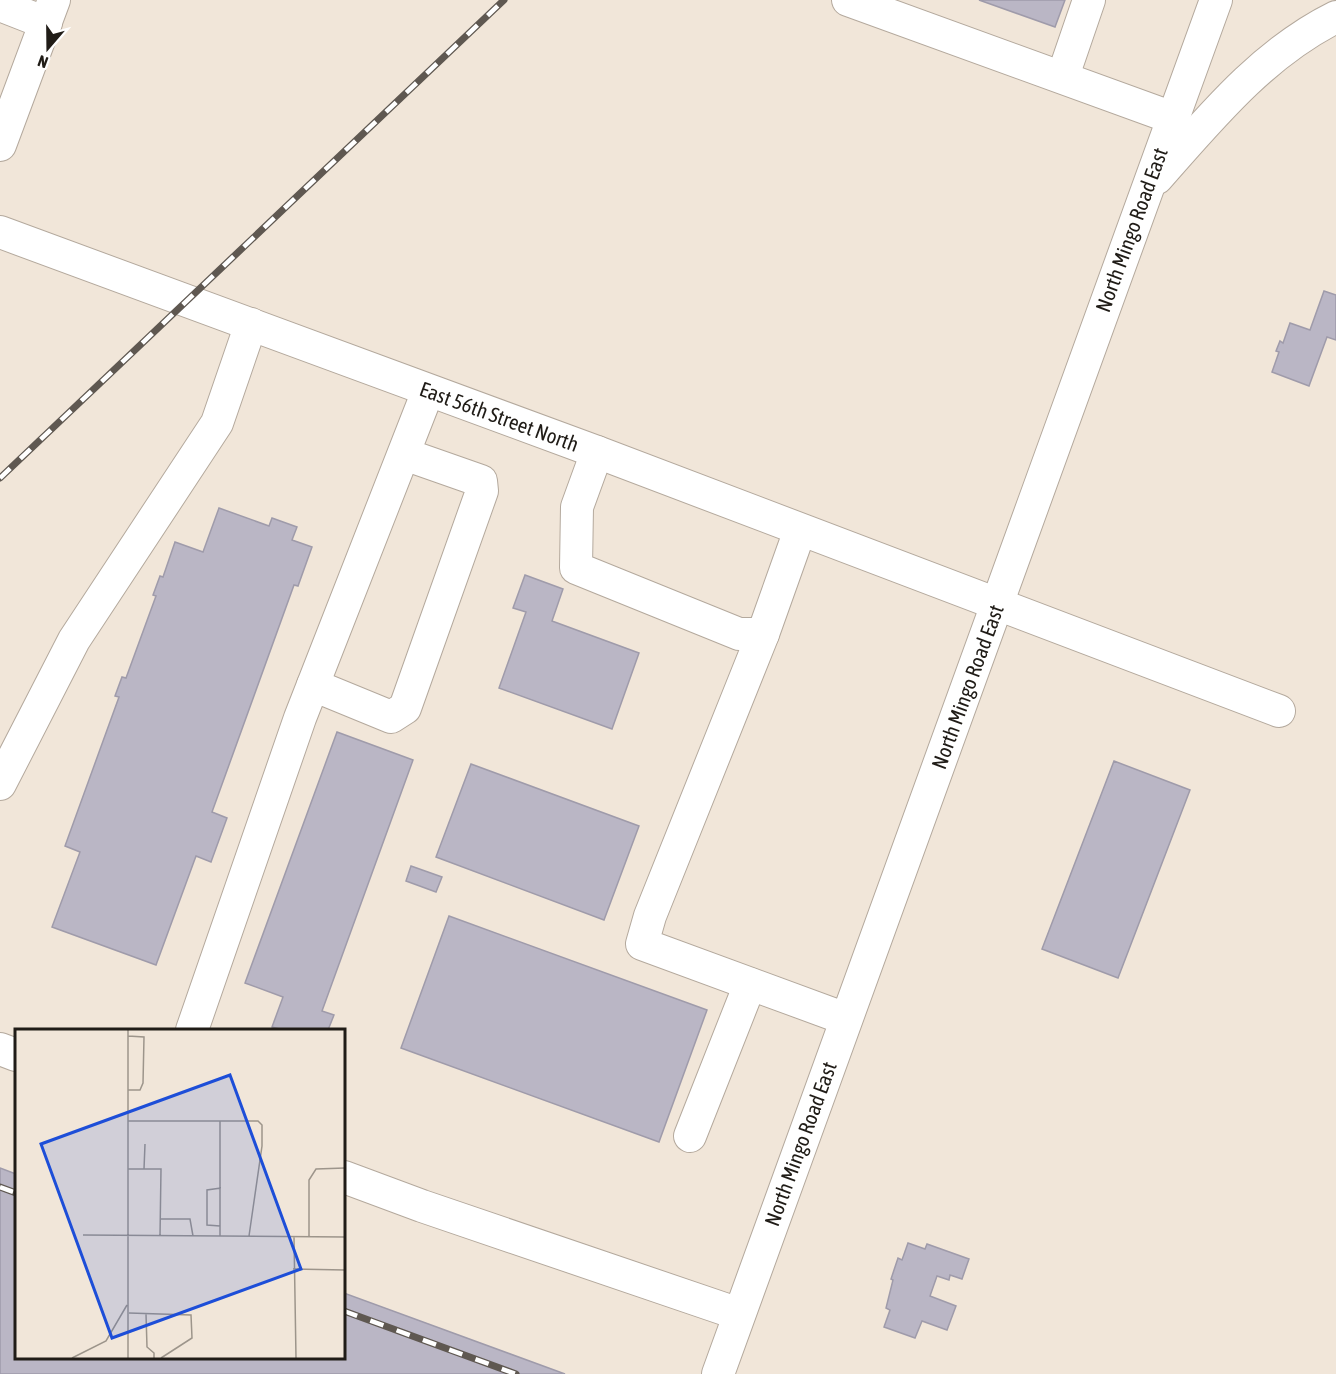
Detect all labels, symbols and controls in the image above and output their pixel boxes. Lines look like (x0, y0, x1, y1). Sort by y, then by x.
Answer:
north arrow (18, 18, 78, 78)
text: N (35, 52, 50, 72)
street label: North Mingo Road East (1090, 144, 1172, 315)
street label: East 56th Street North (417, 376, 582, 456)
street label: North Mingo Road East (926, 601, 1008, 772)
inset map (15, 1029, 345, 1359)
street label: North Mingo Road East (759, 1058, 841, 1229)

